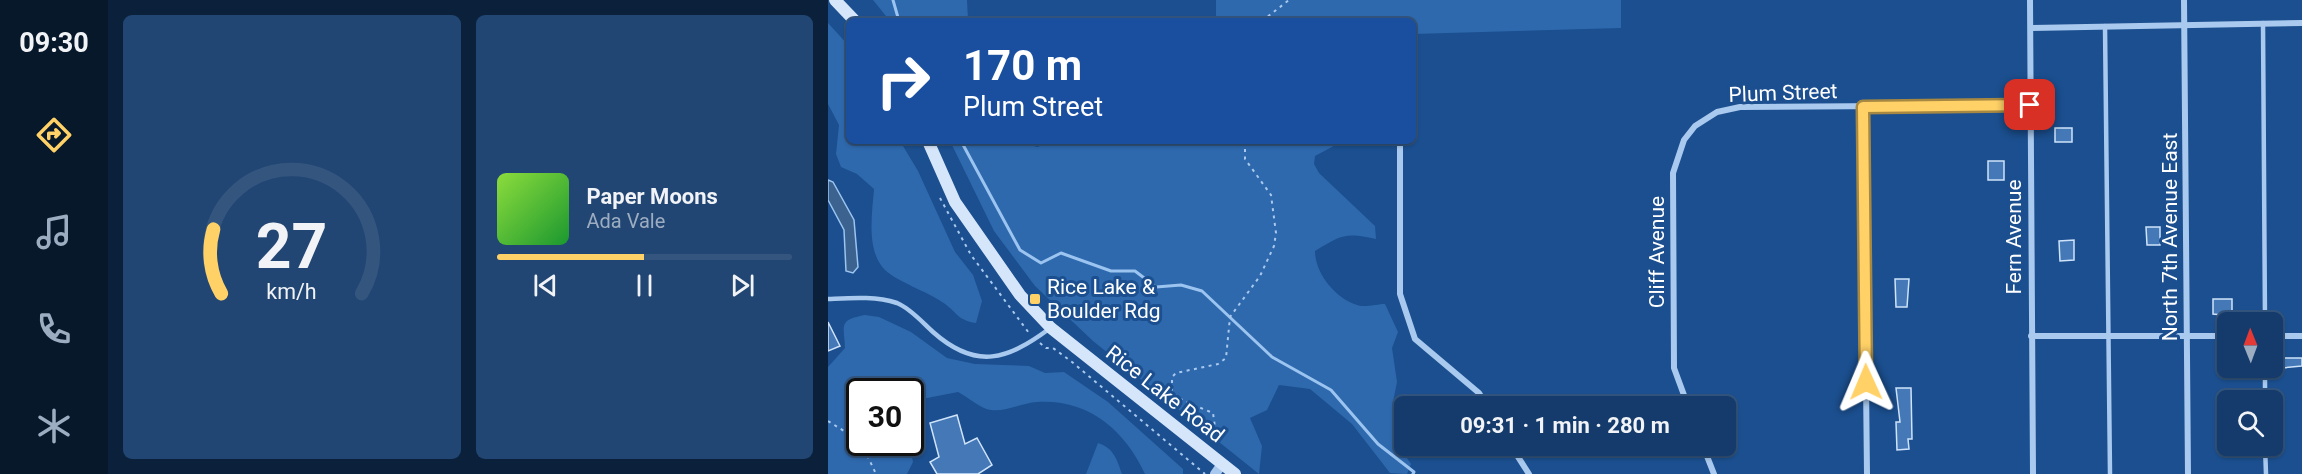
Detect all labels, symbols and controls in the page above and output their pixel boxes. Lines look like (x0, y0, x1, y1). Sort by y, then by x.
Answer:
text: 09:30 (19, 27, 89, 59)
text: 170 m (963, 41, 1082, 90)
icon: right (864, 42, 942, 120)
street label: Plum Street (1728, 79, 1838, 107)
pin (2004, 79, 2055, 130)
icon: arrive (2013, 88, 2046, 121)
text: Plum Street (963, 91, 1103, 123)
icon: directions (33, 114, 75, 156)
street label: North 7th Avenue East (2158, 133, 2182, 341)
street label: Fern Avenue (2002, 179, 2026, 295)
text: Paper Moons (587, 184, 718, 209)
street label: Cliff Avenue (1645, 196, 1669, 308)
text: Ada Vale (587, 209, 665, 233)
text: 27 (256, 210, 328, 283)
icon: music (33, 211, 75, 253)
icon: previous (529, 269, 562, 302)
icon: pause (628, 269, 661, 302)
icon: next (726, 269, 759, 302)
place label: Rice Lake & Boulder Rdg (1047, 275, 1161, 323)
text: km/h (267, 279, 317, 304)
marker: Rice Lake & Boulder Rdg (1028, 292, 1042, 306)
icon: phone (33, 308, 75, 350)
north arrow (2217, 312, 2283, 378)
map controls (2217, 312, 2283, 456)
street label: Rice Lake Road (1101, 340, 1229, 448)
position arrow (1834, 350, 1898, 414)
speed limit sign: 30 (846, 378, 924, 456)
button: search (2217, 390, 2283, 456)
icon: climate (33, 405, 75, 447)
text: 09:31 · 1 min · 280 m (1460, 413, 1670, 438)

